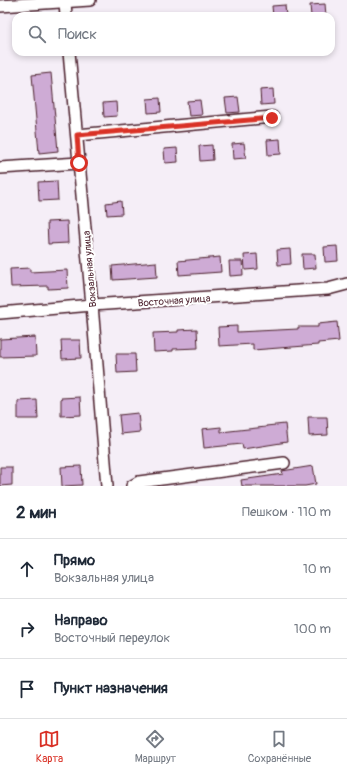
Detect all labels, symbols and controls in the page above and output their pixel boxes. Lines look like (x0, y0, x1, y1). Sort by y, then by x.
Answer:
search box (12, 12, 335, 56)
icon: search (26, 23, 48, 45)
text: Поиск (58, 25, 97, 44)
route end (263, 109, 281, 127)
route start (70, 154, 88, 172)
street label: Вокзальная улица (81, 230, 99, 308)
street label: Восточная улица (137, 292, 211, 310)
text: 2 мин (16, 502, 56, 523)
text: Пешком · 110 m (242, 504, 331, 520)
text: Прямо (54, 551, 95, 570)
icon: ahead (16, 558, 38, 580)
text: 10 m (303, 561, 331, 577)
text: Вокзальная улица (54, 570, 154, 586)
text: Направо (54, 611, 108, 630)
icon: right (16, 618, 38, 640)
text: 100 m (294, 621, 331, 637)
text: Восточный переулок (54, 630, 170, 646)
icon: arrive (16, 678, 38, 700)
text: Пункт назначения (54, 679, 168, 698)
tab: Карта (36, 728, 63, 765)
tab: Маршрут (135, 728, 176, 765)
tab: Сохранённые (248, 728, 311, 765)

